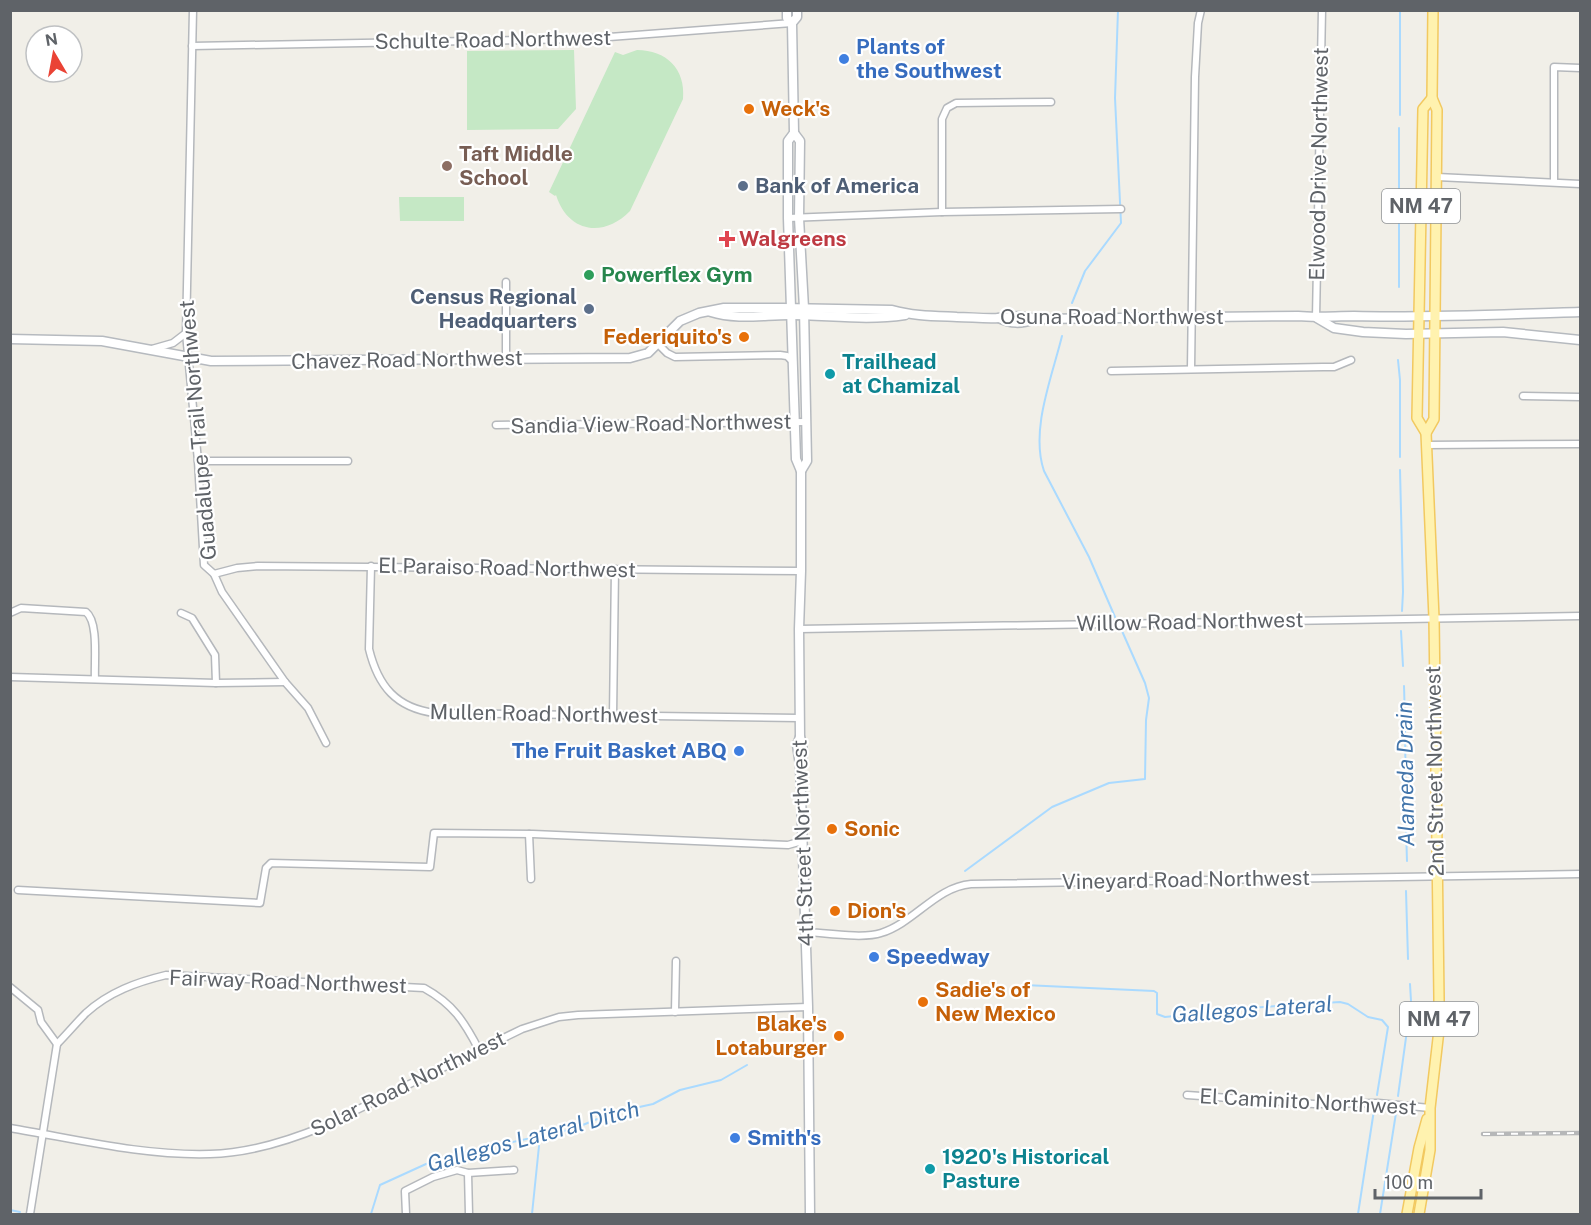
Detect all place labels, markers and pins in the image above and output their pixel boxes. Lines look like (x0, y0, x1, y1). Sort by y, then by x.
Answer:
place label: Plants of the Southwest (856, 34, 1002, 83)
marker: Plants of the Southwest (837, 52, 851, 66)
place label: Weck's (761, 96, 830, 121)
marker: Weck's (742, 102, 756, 116)
place label: Taft Middle School (459, 141, 573, 190)
marker: Taft Middle School (440, 159, 454, 173)
place label: Bank of America (755, 173, 919, 198)
marker: Bank of America (736, 179, 750, 193)
place label: Walgreens (739, 226, 847, 251)
marker: Walgreens (720, 232, 734, 246)
place label: Powerflex Gym (601, 262, 753, 287)
marker: Powerflex Gym (582, 268, 596, 282)
place label: Census Regional Headquarters (410, 284, 577, 333)
marker: Census Regional Headquarters (582, 302, 596, 316)
place label: Federiquito's (603, 324, 732, 349)
marker: Federiquito's (737, 330, 751, 344)
place label: Trailhead at Chamizal (842, 349, 960, 398)
marker: Trailhead at Chamizal (823, 367, 837, 381)
place label: The Fruit Basket ABQ (512, 738, 727, 763)
marker: The Fruit Basket ABQ (732, 744, 746, 758)
place label: Sonic (844, 816, 900, 841)
marker: Sonic (825, 822, 839, 836)
place label: Dion's (847, 898, 906, 923)
marker: Dion's (828, 904, 842, 918)
place label: Speedway (886, 944, 990, 969)
marker: Speedway (867, 950, 881, 964)
place label: Sadie's of New Mexico (935, 977, 1056, 1026)
marker: Sadie's of New Mexico (916, 995, 930, 1009)
place label: Blake's Lotaburger (715, 1011, 827, 1060)
marker: Blake's Lotaburger (832, 1029, 846, 1043)
place label: Smith's (747, 1125, 821, 1150)
marker: Smith's (728, 1131, 742, 1145)
place label: 1920's Historical Pasture (942, 1144, 1109, 1193)
marker: 1920's Historical Pasture (923, 1162, 937, 1176)

